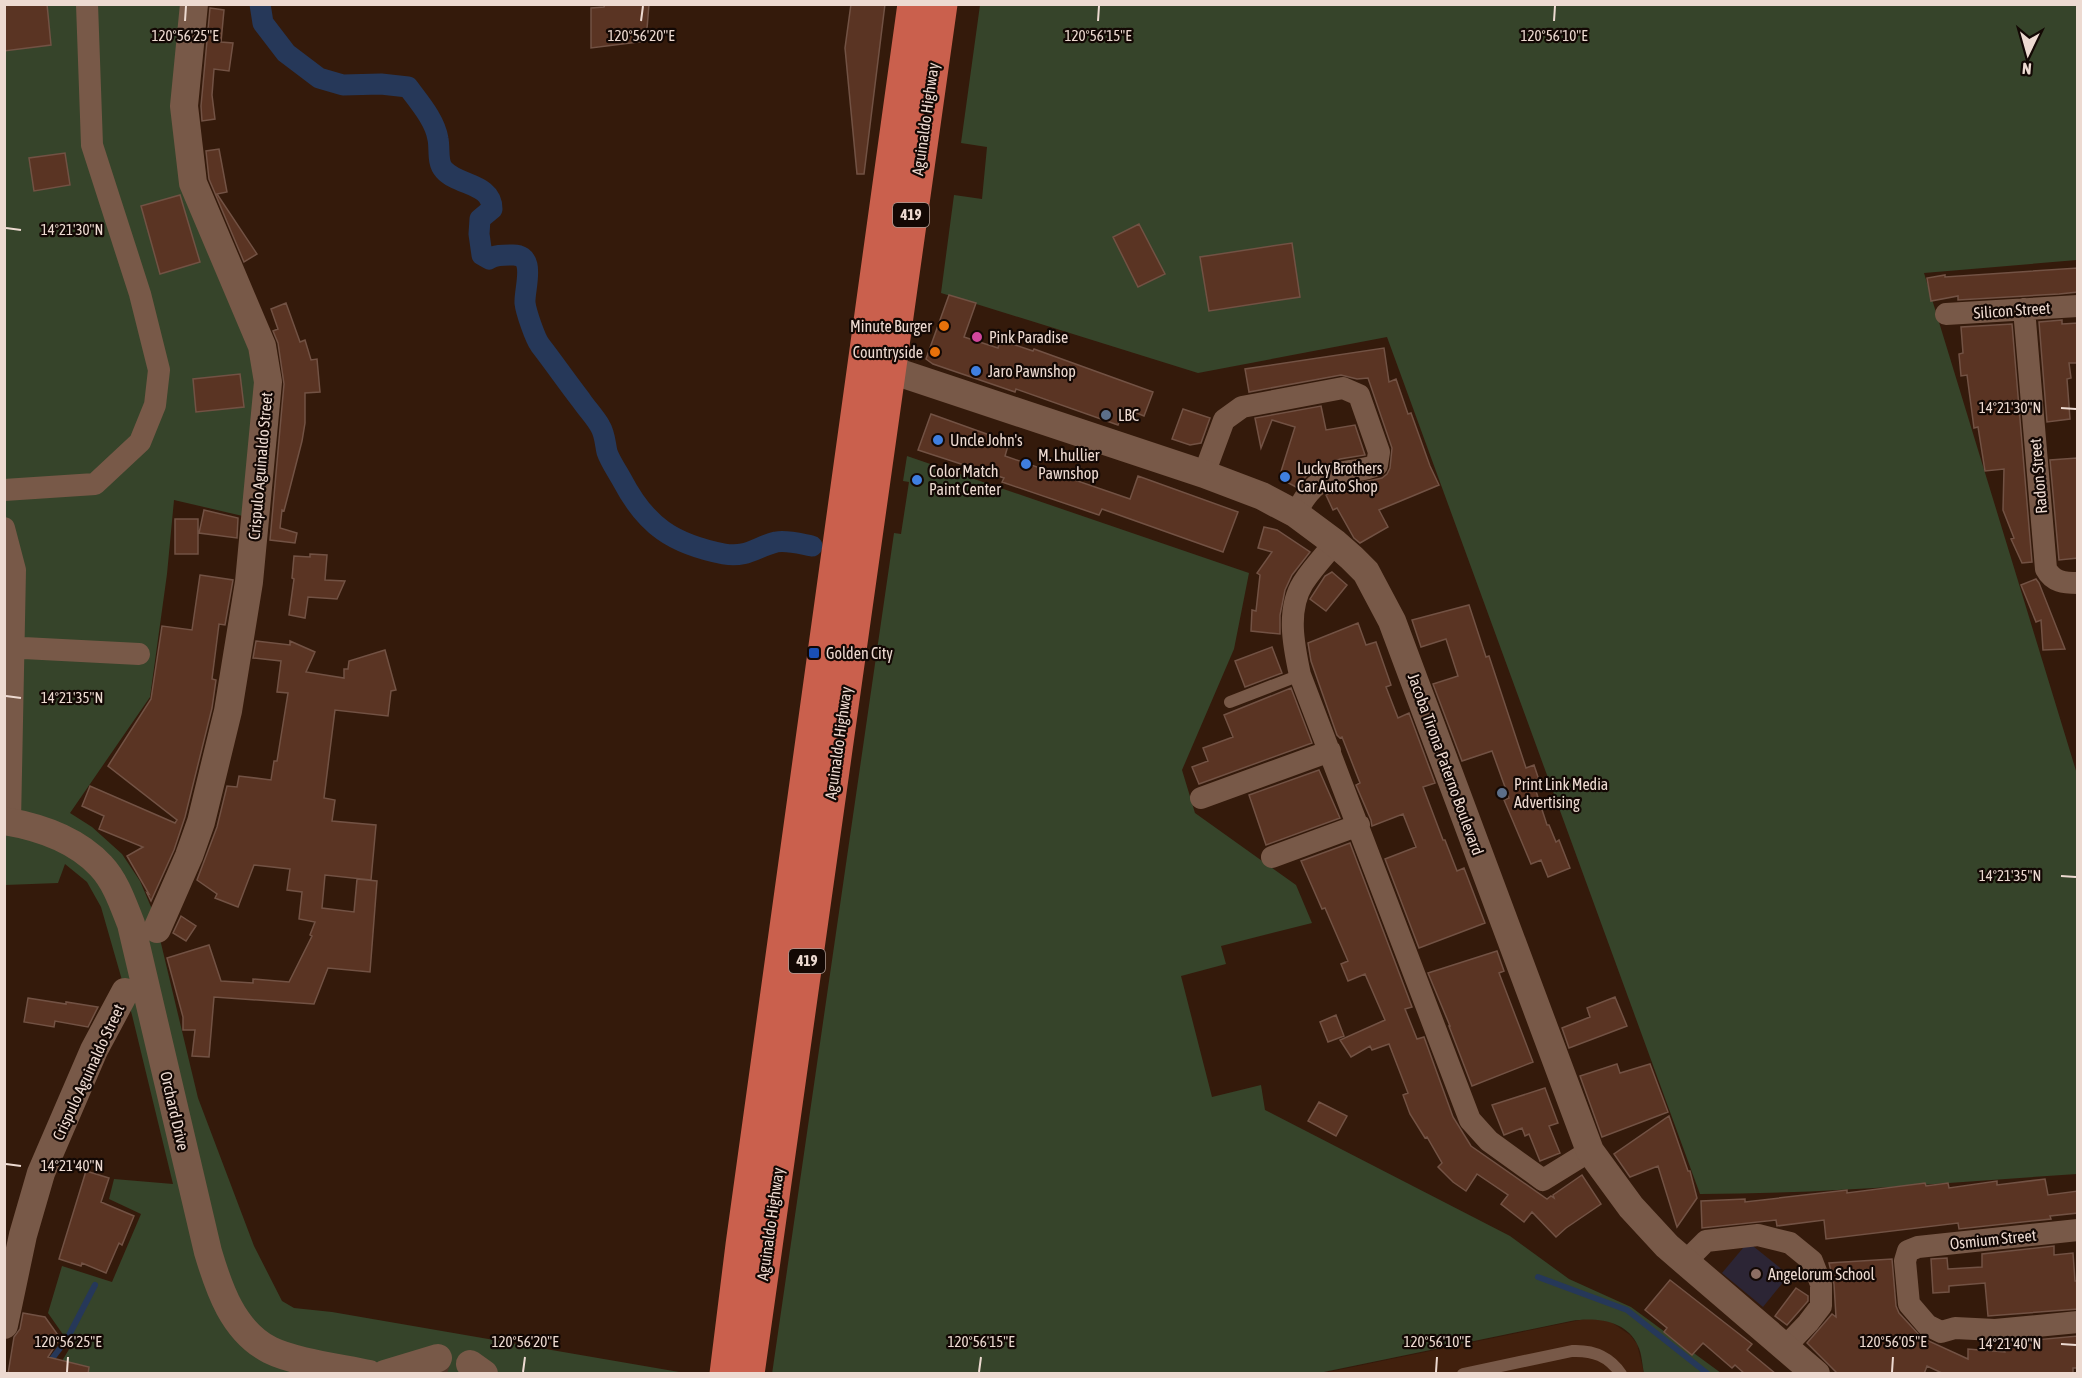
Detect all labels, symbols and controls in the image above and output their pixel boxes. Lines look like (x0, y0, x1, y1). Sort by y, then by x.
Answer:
north arrow (1998, 24, 2058, 84)
text: 120°56'25"E (151, 27, 219, 44)
text: 120°56'20"E (607, 27, 675, 44)
text: 120°56'15"E (1064, 27, 1132, 44)
text: 120°56'10"E (1520, 27, 1588, 44)
text: N (2021, 60, 2032, 78)
street label: Aguinaldo Highway (908, 61, 943, 177)
road number: 419 (893, 203, 929, 227)
text: 14°21'30"N (41, 221, 103, 238)
street label: Silicon Street (1973, 298, 2051, 322)
place label: Minute Burger (850, 317, 932, 336)
marker: Minute Burger (937, 319, 951, 333)
place label: Pink Paradise (989, 328, 1068, 346)
marker: Pink Paradise (970, 330, 984, 344)
place label: Countryside (853, 343, 923, 362)
marker: Countryside (928, 345, 942, 359)
place label: Jaro Pawnshop (988, 362, 1076, 381)
marker: Jaro Pawnshop (969, 364, 983, 378)
street label: Crispulo Aguinaldo Street (245, 391, 276, 541)
text: 14°21'30"N (1979, 399, 2041, 416)
place label: LBC (1118, 406, 1139, 424)
marker: LBC (1099, 408, 1113, 422)
place label: Uncle John's (950, 431, 1023, 449)
marker: Uncle John's (931, 433, 945, 447)
street label: Radon Street (2026, 437, 2050, 514)
place label: M. Lhullier Pawnshop (1038, 446, 1100, 483)
marker: M. Lhullier Pawnshop (1019, 457, 1033, 471)
place label: Lucky Brothers Car Auto Shop (1297, 459, 1383, 496)
place label: Color Match Paint Center (929, 462, 1001, 498)
marker: Lucky Brothers Car Auto Shop (1278, 470, 1292, 484)
marker: Color Match Paint Center (910, 473, 924, 487)
place label: Golden City (826, 644, 893, 663)
marker: Golden City (807, 646, 821, 660)
street label: Jacoba Tirona Paterno Boulevard (1405, 671, 1487, 857)
street label: Aguinaldo Highway (821, 685, 856, 801)
text: 14°21'35"N (41, 689, 103, 706)
place label: Print Link Media Advertising (1514, 775, 1608, 812)
marker: Print Link Media Advertising (1495, 786, 1509, 800)
text: 14°21'35"N (1979, 867, 2041, 884)
road number: 419 (789, 949, 825, 973)
street label: Crispulo Aguinaldo Street (49, 1001, 129, 1143)
street label: Orchard Drive (157, 1070, 193, 1152)
text: 14°21'40"N (41, 1157, 103, 1174)
street label: Aguinaldo Highway (753, 1166, 788, 1282)
street label: Osmium Street (1949, 1225, 2037, 1252)
place label: Angelorum School (1768, 1265, 1876, 1284)
marker: Angelorum School (1749, 1267, 1763, 1281)
text: 120°56'25"E (34, 1333, 102, 1350)
text: 120°56'20"E (491, 1333, 559, 1350)
text: 120°56'15"E (947, 1333, 1015, 1350)
text: 120°56'10"E (1403, 1333, 1471, 1350)
text: 120°56'05"E (1859, 1333, 1927, 1350)
text: 14°21'40"N (1979, 1335, 2041, 1352)

